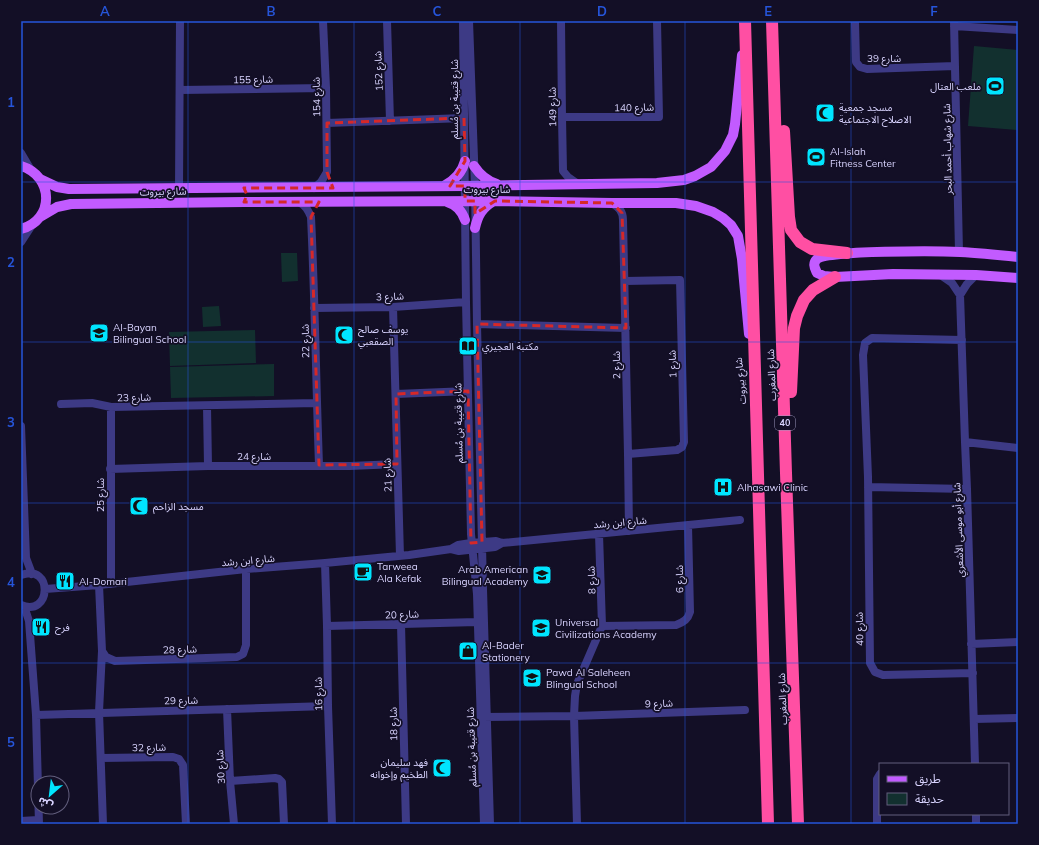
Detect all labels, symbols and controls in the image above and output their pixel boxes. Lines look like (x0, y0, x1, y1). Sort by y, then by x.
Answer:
text: A (100, 3, 110, 19)
text: B (267, 3, 276, 19)
text: C (433, 3, 442, 19)
text: D (597, 3, 607, 19)
text: E (764, 3, 772, 19)
text: F (930, 3, 938, 19)
street label: شارع 152 (371, 51, 387, 91)
street label: شارع 39 (867, 52, 901, 66)
street label: شارع قتيبة بن مُسلم (448, 59, 462, 139)
street label: شارع 155 (233, 73, 273, 87)
sports icon: ملعب العتال (984, 75, 1006, 97)
street label: شارع 154 (310, 77, 324, 117)
place label: ملعب العتال (930, 80, 981, 93)
street label: شارع 149 (546, 87, 560, 127)
text: 1 (7, 94, 15, 110)
street label: شارع 140 (614, 101, 654, 115)
place label: مسجد جمعية الاصلاح الاجتماعية (839, 101, 911, 127)
mosque icon: مسجد جمعية الاصلاح الاجتماعية (814, 102, 836, 124)
street label: شارع شهاب أحمد البحر (940, 103, 956, 196)
place label: Al-Islah Fitness Center (830, 145, 896, 170)
sports icon: Al-Islah Fitness Center (805, 146, 827, 168)
street label: شارع بيروت (464, 183, 511, 197)
street label: شارع بيروت (139, 185, 187, 199)
text: 2 (7, 254, 15, 270)
street label: شارع 3 (376, 290, 404, 304)
place label: Al-Bayan Bilingual School (113, 321, 186, 346)
school or university icon: Al-Bayan Bilingual School (88, 322, 110, 344)
place label: يوسف صالح الصقعبي (358, 323, 408, 349)
street label: شارع 22 (299, 324, 313, 358)
mosque icon: يوسف صالح الصقعبي (333, 324, 355, 346)
library icon: مكتبة العجيري (457, 335, 479, 357)
place label: مكتبة العجيري (482, 340, 539, 354)
street label: شارع المغرب (764, 349, 780, 401)
street label: شارع 1 (666, 350, 680, 378)
street label: شارع 2 (610, 351, 624, 379)
street label: شارع بيروت (732, 357, 750, 405)
street label: شارع قتيبة بن مُسلم (451, 383, 467, 463)
street label: شارع 23 (117, 391, 151, 405)
text: 3 (7, 414, 15, 430)
road number: 40 (775, 416, 795, 430)
street label: شارع 24 (237, 450, 271, 464)
street label: شارع 21 (380, 458, 396, 492)
hospital icon: Alhasawi Clinic (712, 476, 734, 498)
street label: شارع 25 (94, 478, 108, 512)
place label: Alhasawi Clinic (737, 481, 808, 494)
street label: شارع أبو موسى الأشعري (950, 482, 968, 578)
mosque icon: مسجد الزاحم (128, 495, 150, 517)
place label: مسجد الزاحم (153, 500, 204, 514)
street label: شارع ابن رشد (593, 514, 648, 532)
street label: شارع ابن رشد (221, 552, 276, 570)
place label: Tarweea Ala Kefak (377, 560, 422, 585)
cafe icon: Tarweea Ala Kefak (352, 561, 374, 583)
place label: Arab American Bilingual Academy (442, 563, 529, 588)
school or university icon: Arab American Bilingual Academy (531, 564, 553, 586)
street label: شارع 6 (673, 565, 687, 593)
street label: شارع 8 (585, 566, 599, 594)
restaurant icon: Al-Domari (54, 570, 76, 592)
text: 4 (7, 574, 15, 590)
place label: Al-Domari (79, 575, 127, 588)
street label: شارع 20 (385, 607, 419, 623)
street label: شارع 40 (853, 612, 867, 646)
restaurant icon: فرح (30, 616, 52, 638)
place label: Universal Civilizations Academy (555, 616, 657, 641)
school or university icon: Universal Civilizations Academy (530, 617, 552, 639)
place label: فرح (55, 621, 70, 635)
place label: Al-Bader Stationery (482, 639, 531, 664)
shop icon: Al-Bader Stationery (457, 640, 479, 662)
street label: شارع 28 (163, 642, 197, 658)
place label: Pawd Al Saleheen Blingual School (546, 666, 631, 691)
school or university icon: Pawd Al Saleheen Blingual School (521, 667, 543, 689)
street label: شارع المغرب (775, 673, 791, 725)
street label: شارع 16 (312, 677, 326, 711)
street label: شارع 29 (164, 694, 198, 708)
street label: شارع 9 (645, 697, 673, 711)
street label: شارع 18 (387, 707, 401, 741)
street label: شارع قتيبة بن مُسلم (464, 707, 480, 787)
text: 5 (7, 734, 15, 750)
street label: شارع 32 (132, 741, 166, 755)
street label: شارع 30 (213, 749, 229, 784)
place label: فهد سليمان الطخيم وإخوانه (370, 756, 429, 782)
mosque icon: فهد سليمان الطخيم وإخوانه (431, 757, 453, 779)
legend (879, 763, 1009, 815)
text: طريق (915, 771, 941, 787)
north arrow (30, 775, 70, 815)
text: حديقة (915, 791, 944, 806)
text: ش (35, 794, 55, 814)

